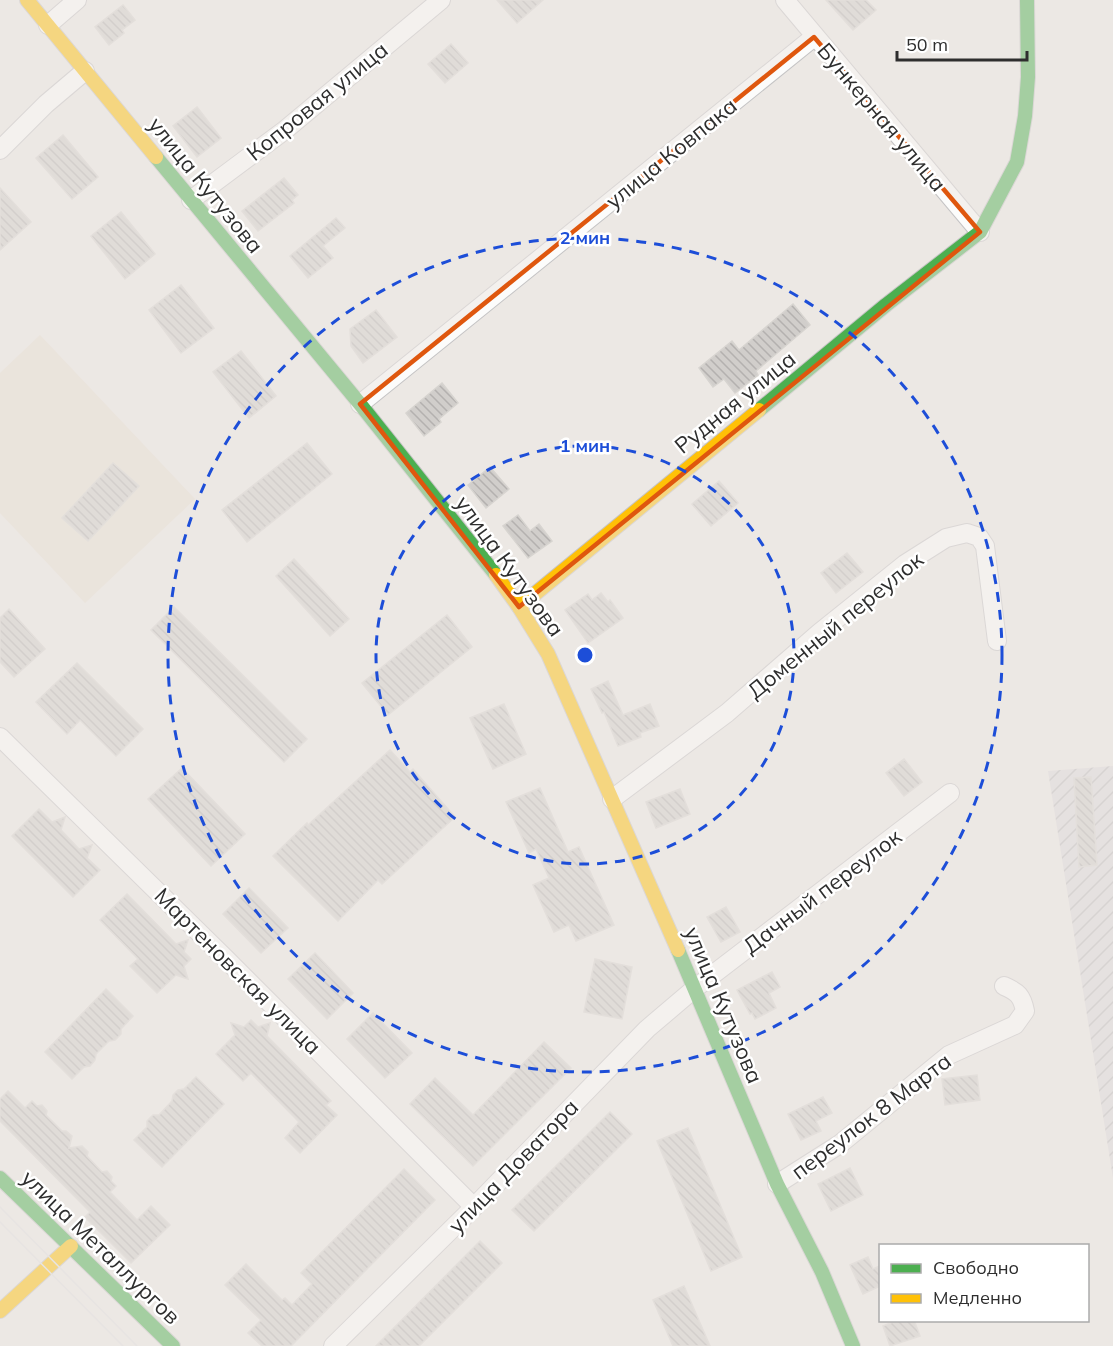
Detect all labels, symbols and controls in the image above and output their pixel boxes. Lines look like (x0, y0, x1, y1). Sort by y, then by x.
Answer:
scale bar (897, 24, 1028, 62)
text: 50 m (906, 33, 948, 56)
street label: Копровая улица (241, 35, 393, 167)
street label: Бункерная улица (812, 37, 952, 197)
street label: улица Ковпака (600, 91, 742, 215)
street label: улица Кутузова (142, 111, 270, 259)
text: 2 мин (560, 226, 610, 249)
street label: Рудная улица (669, 345, 801, 459)
text: 1 мин (560, 434, 610, 457)
street label: улица Кутузова (449, 490, 571, 642)
street label: Доменный переулок (741, 545, 929, 705)
centre of rings (575, 645, 595, 665)
street label: Дачный переулок (737, 822, 907, 960)
street label: Мартеновская улица (149, 882, 327, 1060)
street label: улица Кутузова (678, 923, 770, 1087)
street label: переулок 8 Марта (785, 1047, 957, 1185)
street label: улица Доватора (442, 1093, 584, 1239)
street label: улица Металлургов (16, 1164, 186, 1330)
legend (879, 1244, 1089, 1322)
text: Свободно (933, 1256, 1019, 1279)
text: Медленно (933, 1286, 1022, 1309)

